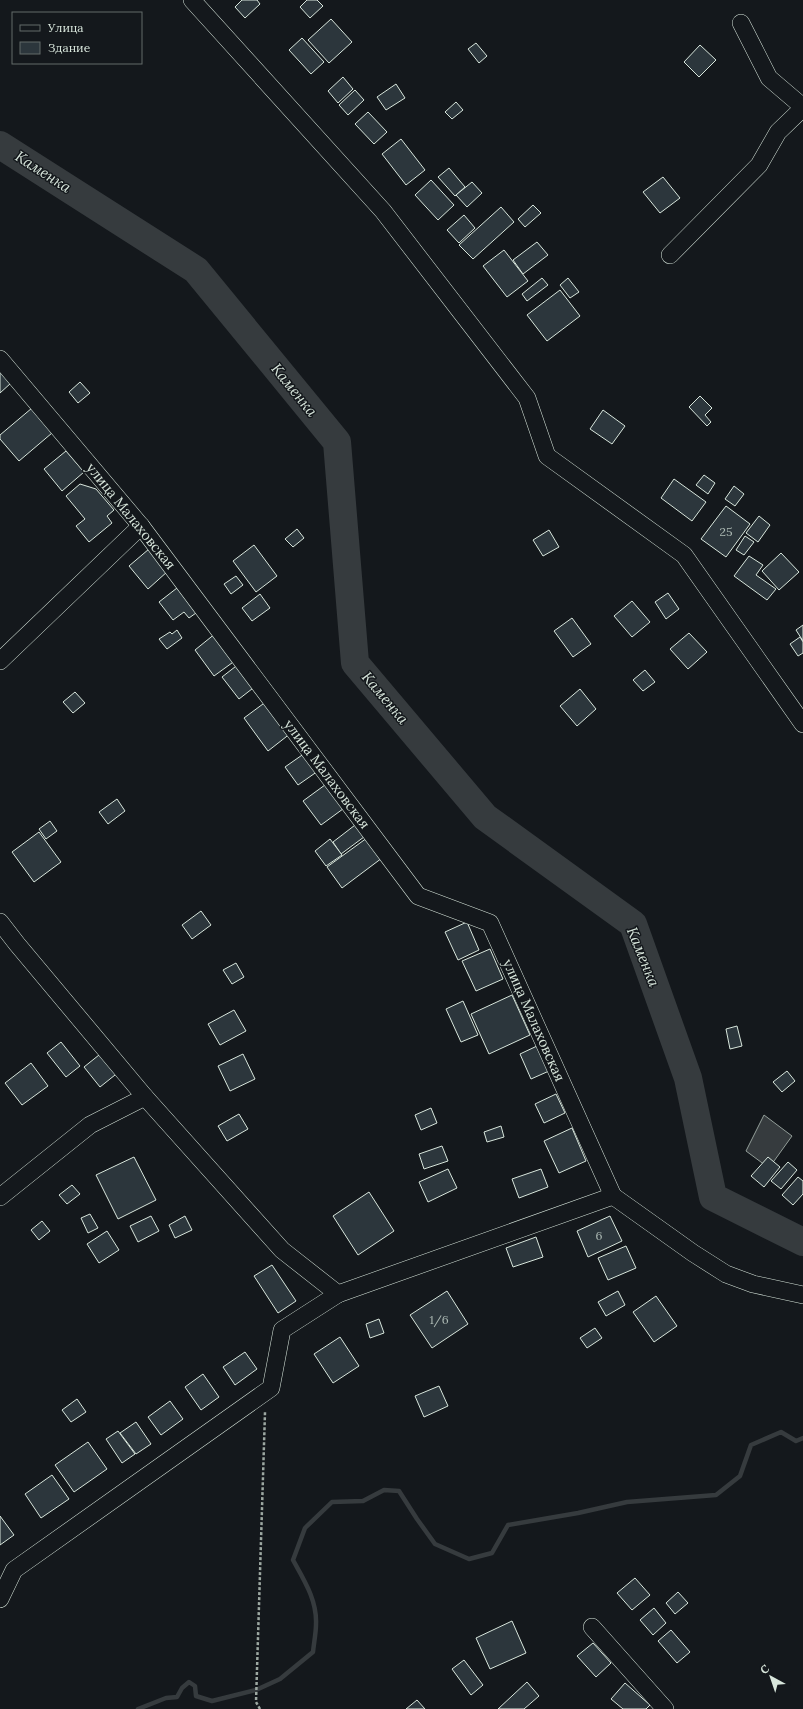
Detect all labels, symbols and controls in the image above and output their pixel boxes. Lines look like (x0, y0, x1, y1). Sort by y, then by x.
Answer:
legend (12, 12, 142, 64)
text: Улица (47, 20, 84, 35)
text: Здание (48, 40, 91, 55)
water label: Каменка (12, 147, 75, 197)
water label: Каменка (267, 359, 322, 421)
street label: улица Малаховская (82, 459, 180, 573)
house number: 25 (720, 524, 732, 539)
water label: Каменка (358, 668, 413, 728)
street label: улица Малаховская (280, 716, 374, 832)
water label: Каменка (623, 924, 664, 990)
street label: улица Малаховская (499, 956, 569, 1084)
house number: 6 (596, 1228, 603, 1243)
house number: 1/6 (429, 1312, 449, 1328)
north arrow (751, 1657, 791, 1697)
text: С (757, 1661, 772, 1677)

